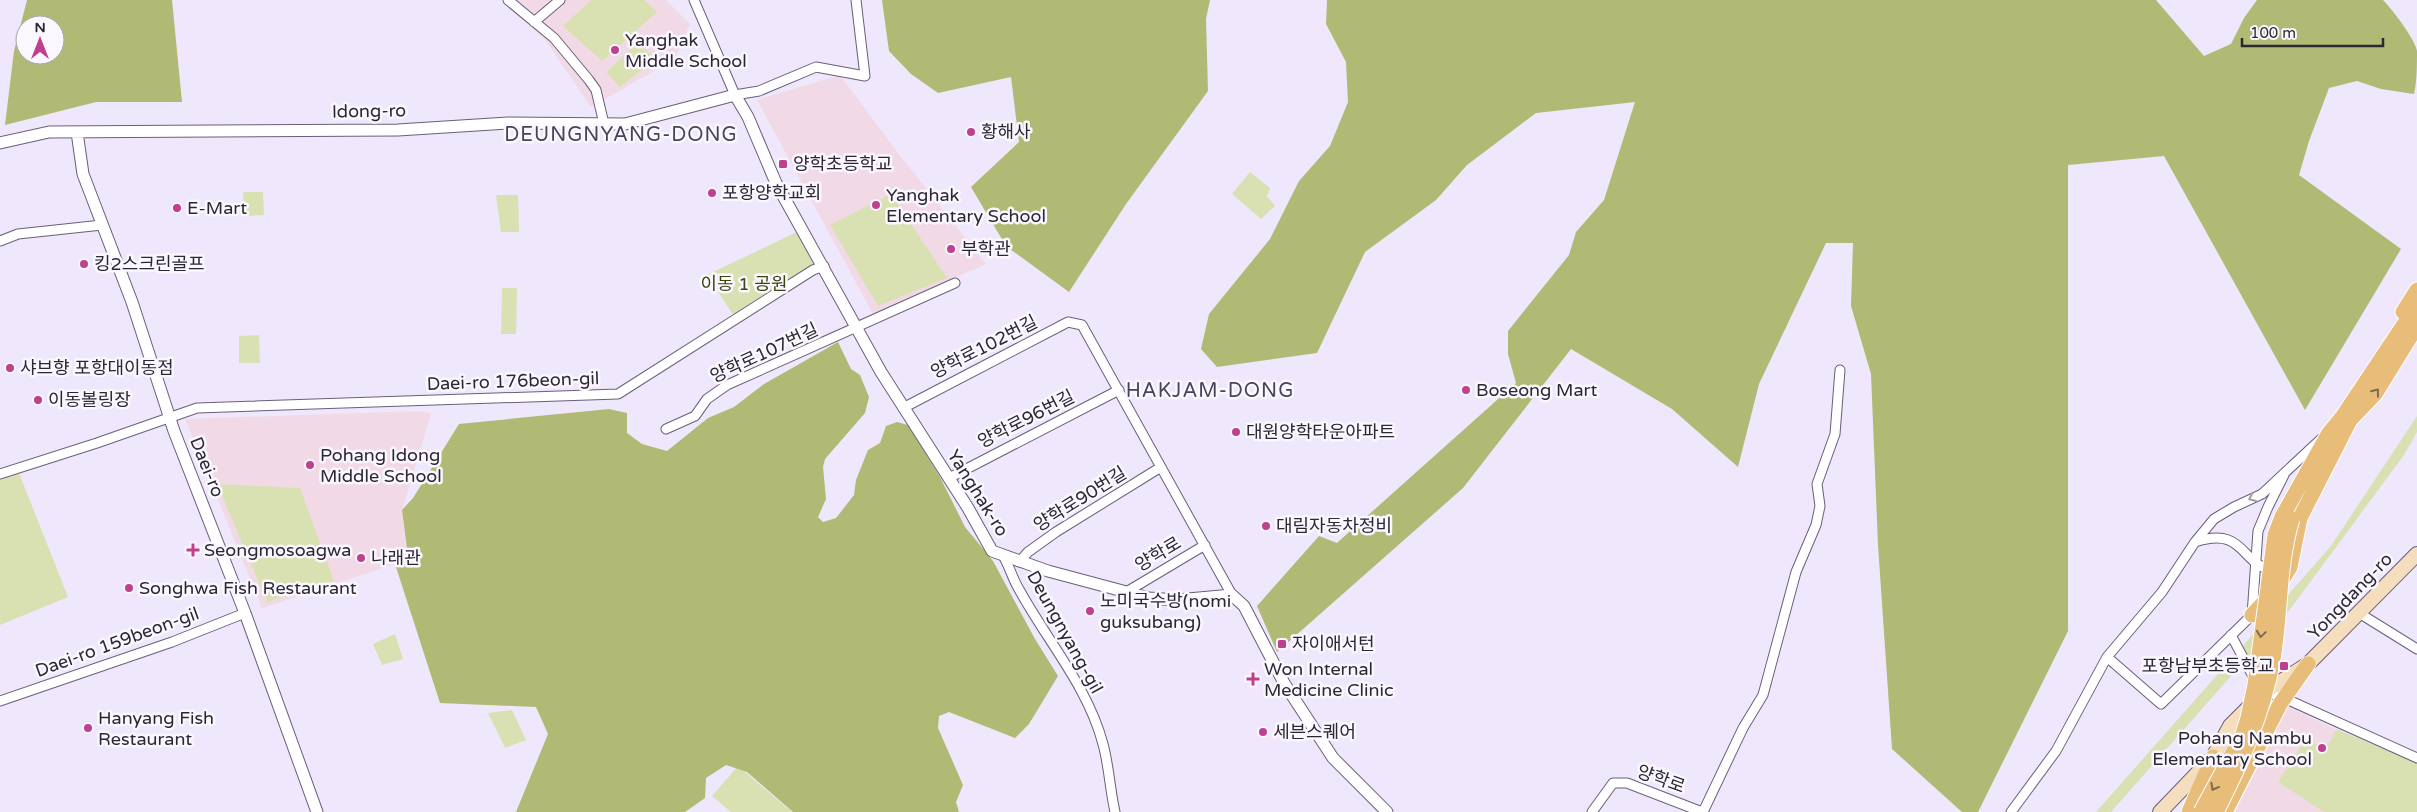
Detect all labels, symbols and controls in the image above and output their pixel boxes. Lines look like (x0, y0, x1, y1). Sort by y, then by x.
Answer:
north arrow (15, 15, 65, 65)
scale bar (2242, 15, 2383, 47)
text: N (34, 19, 46, 36)
text: 100 m (2250, 24, 2296, 42)
place label: Yanghak Middle School (625, 29, 747, 72)
marker: Yanghak Middle School (609, 44, 621, 56)
street label: Idong-ro (332, 99, 406, 123)
place label: 황해사 (981, 121, 1031, 143)
district label: DEUNGNYANG-DONG (504, 123, 738, 147)
marker: 황해사 (965, 126, 977, 138)
place label: 양학초등학교 (793, 153, 892, 175)
marker: 양학초등학교 (777, 158, 789, 170)
place label: 포항양학교회 (722, 182, 821, 204)
place label: Yanghak Elementary School (886, 184, 1046, 227)
marker: 포항양학교회 (706, 187, 718, 199)
place label: E-Mart (187, 197, 247, 219)
marker: Yanghak Elementary School (870, 199, 882, 211)
marker: E-Mart (171, 202, 183, 214)
place label: 부학관 (961, 238, 1011, 260)
marker: 부학관 (945, 243, 957, 255)
place label: 킹2스크린골프 (94, 253, 205, 275)
marker: 킹2스크린골프 (78, 258, 90, 270)
park label: 이동 1 공원 (701, 273, 787, 295)
street label: 양학로102번길 (927, 311, 1041, 383)
street label: 양학로107번길 (706, 318, 822, 388)
place label: 샤브향 포항대이동점 (20, 357, 174, 379)
marker: 샤브향 포항대이동점 (4, 362, 16, 374)
street label: Daei-ro 176beon-gil (426, 367, 600, 395)
district label: HAKJAM-DONG (1126, 379, 1294, 403)
place label: Boseong Mart (1476, 379, 1597, 401)
marker: Boseong Mart (1460, 384, 1472, 396)
street label: 양학로96번길 (974, 385, 1078, 453)
place label: 이동볼링장 (48, 389, 131, 411)
one-way arrow (2370, 389, 2378, 398)
marker: 이동볼링장 (32, 394, 44, 406)
place label: 대원양학타운아파트 (1246, 421, 1395, 443)
marker: 대원양학타운아파트 (1230, 426, 1242, 438)
street label: Daei-ro (185, 434, 229, 500)
place label: Pohang Idong Middle School (320, 444, 442, 487)
street label: Yanghak-ro (943, 445, 1013, 541)
marker: Pohang Idong Middle School (304, 459, 316, 471)
street label: 양학로90번길 (1029, 462, 1131, 536)
one-way arrow (2248, 492, 2257, 503)
place label: 대림자동차정비 (1276, 515, 1392, 537)
marker: 대림자동차정비 (1260, 520, 1272, 532)
street label: 양학로 (1131, 532, 1185, 576)
place label: Seongmosoagwa (204, 539, 351, 561)
marker: Seongmosoagwa (186, 543, 200, 557)
place label: 나래관 (371, 547, 421, 569)
street label: Yongdang-ro (2303, 548, 2397, 644)
marker: 나래관 (355, 552, 367, 564)
street label: Deungnyang-gil (1022, 567, 1108, 697)
place label: Songhwa Fish Restaurant (139, 577, 357, 599)
marker: Songhwa Fish Restaurant (123, 582, 135, 594)
place label: 노미국수방(nomi guksubang) (1100, 590, 1231, 633)
street label: Daei-ro 159beon-gil (32, 602, 202, 682)
marker: 노미국수방(nomi guksubang) (1084, 605, 1096, 617)
one-way arrow (2256, 630, 2267, 638)
place label: 자이애서턴 (1292, 633, 1375, 655)
marker: 자이애서턴 (1276, 638, 1288, 650)
place label: 포항남부초등학교 (2142, 655, 2274, 677)
place label: Won Internal Medicine Clinic (1264, 658, 1394, 701)
marker: 포항남부초등학교 (2278, 660, 2290, 672)
marker: Won Internal Medicine Clinic (1246, 672, 1260, 686)
place label: Hanyang Fish Restaurant (98, 707, 214, 750)
place label: 세븐스퀘어 (1273, 721, 1356, 743)
marker: Hanyang Fish Restaurant (82, 722, 94, 734)
marker: 세븐스퀘어 (1257, 726, 1269, 738)
place label: Pohang Nambu Elementary School (2152, 727, 2312, 770)
marker: Pohang Nambu Elementary School (2316, 742, 2328, 754)
street label: 양학로 (1634, 760, 1688, 798)
one-way arrow (2211, 782, 2221, 791)

